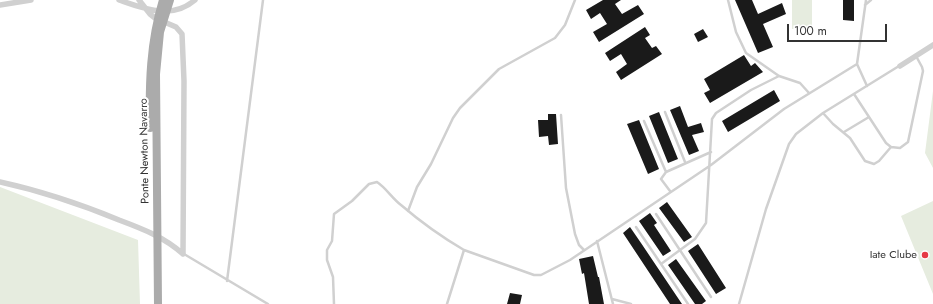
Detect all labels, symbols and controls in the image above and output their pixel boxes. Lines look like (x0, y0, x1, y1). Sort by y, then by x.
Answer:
scale bar (789, 16, 889, 42)
text: 100 m (794, 22, 827, 40)
street label: Ponte Newton Navarro (137, 98, 153, 204)
place label: Iate Clube (870, 248, 917, 262)
marker: Iate Clube (920, 250, 930, 260)

